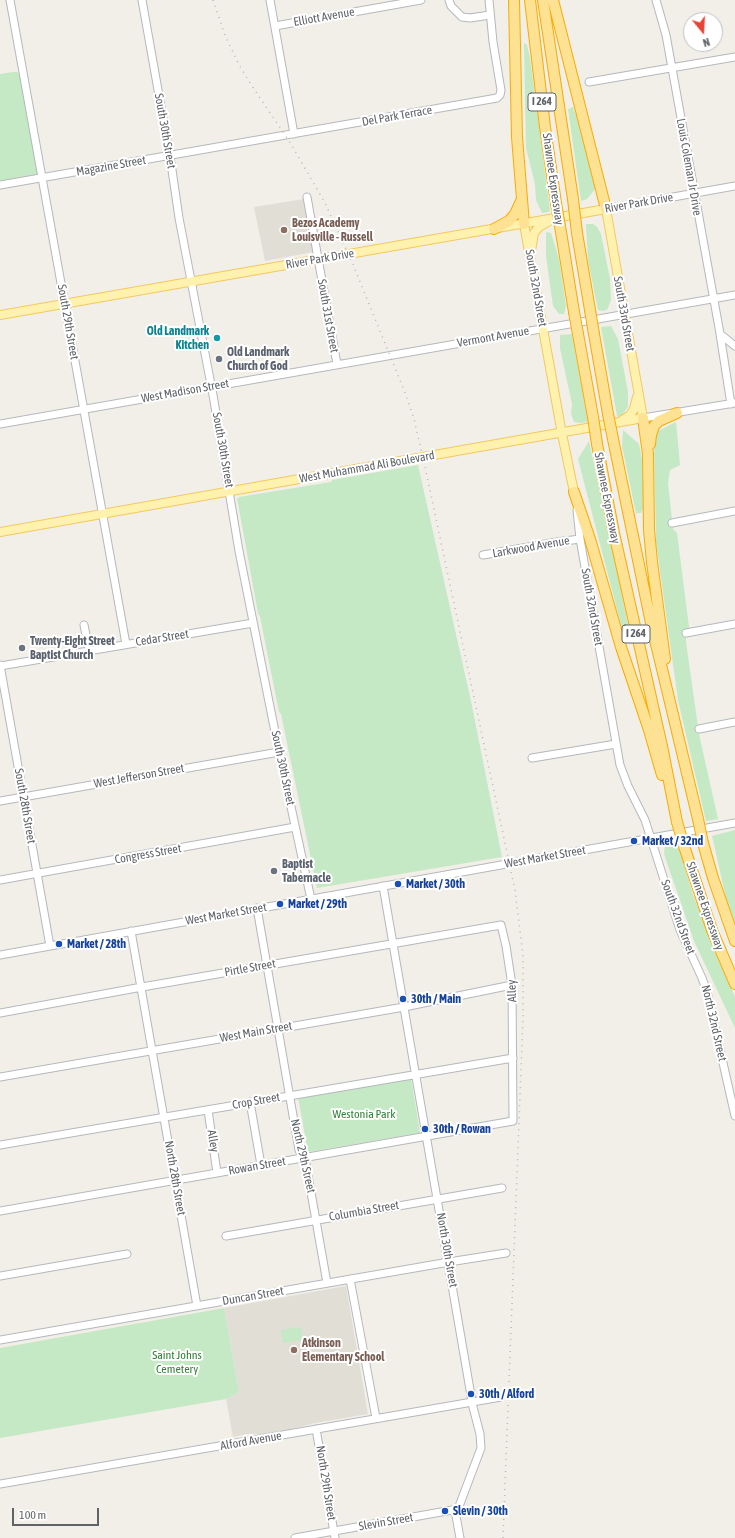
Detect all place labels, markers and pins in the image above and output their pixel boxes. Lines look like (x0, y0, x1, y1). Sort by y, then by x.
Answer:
place label: Bezos Academy Louisville - Russell (292, 216, 373, 244)
marker: Bezos Academy Louisville - Russell (279, 225, 289, 235)
place label: Old Landmark Kitchen (147, 324, 209, 352)
marker: Old Landmark Kitchen (212, 333, 222, 343)
place label: Old Landmark Church of God (227, 345, 289, 373)
marker: Old Landmark Church of God (214, 354, 224, 364)
place label: Twenty-Eight Street Baptist Church (30, 634, 115, 662)
marker: Twenty-Eight Street Baptist Church (17, 643, 27, 653)
place label: Market / 32nd (642, 834, 703, 848)
marker: Market / 32nd (629, 836, 639, 846)
place label: Baptist Tabernacle (282, 857, 331, 885)
marker: Baptist Tabernacle (269, 866, 279, 876)
place label: Market / 30th (406, 877, 465, 891)
marker: Market / 30th (393, 879, 403, 889)
place label: Market / 29th (288, 897, 347, 911)
marker: Market / 29th (275, 899, 285, 909)
place label: Market / 28th (67, 937, 126, 951)
marker: Market / 28th (54, 939, 64, 949)
place label: 30th / Main (411, 992, 461, 1006)
marker: 30th / Main (398, 994, 408, 1004)
place label: 30th / Rowan (433, 1122, 491, 1136)
marker: 30th / Rowan (420, 1124, 430, 1134)
place label: Atkinson Elementary School (302, 1336, 384, 1364)
marker: Atkinson Elementary School (289, 1345, 299, 1355)
place label: 30th / Alford (479, 1387, 534, 1401)
marker: 30th / Alford (466, 1389, 476, 1399)
place label: Slevin / 30th (453, 1504, 508, 1518)
marker: Slevin / 30th (440, 1506, 450, 1516)

